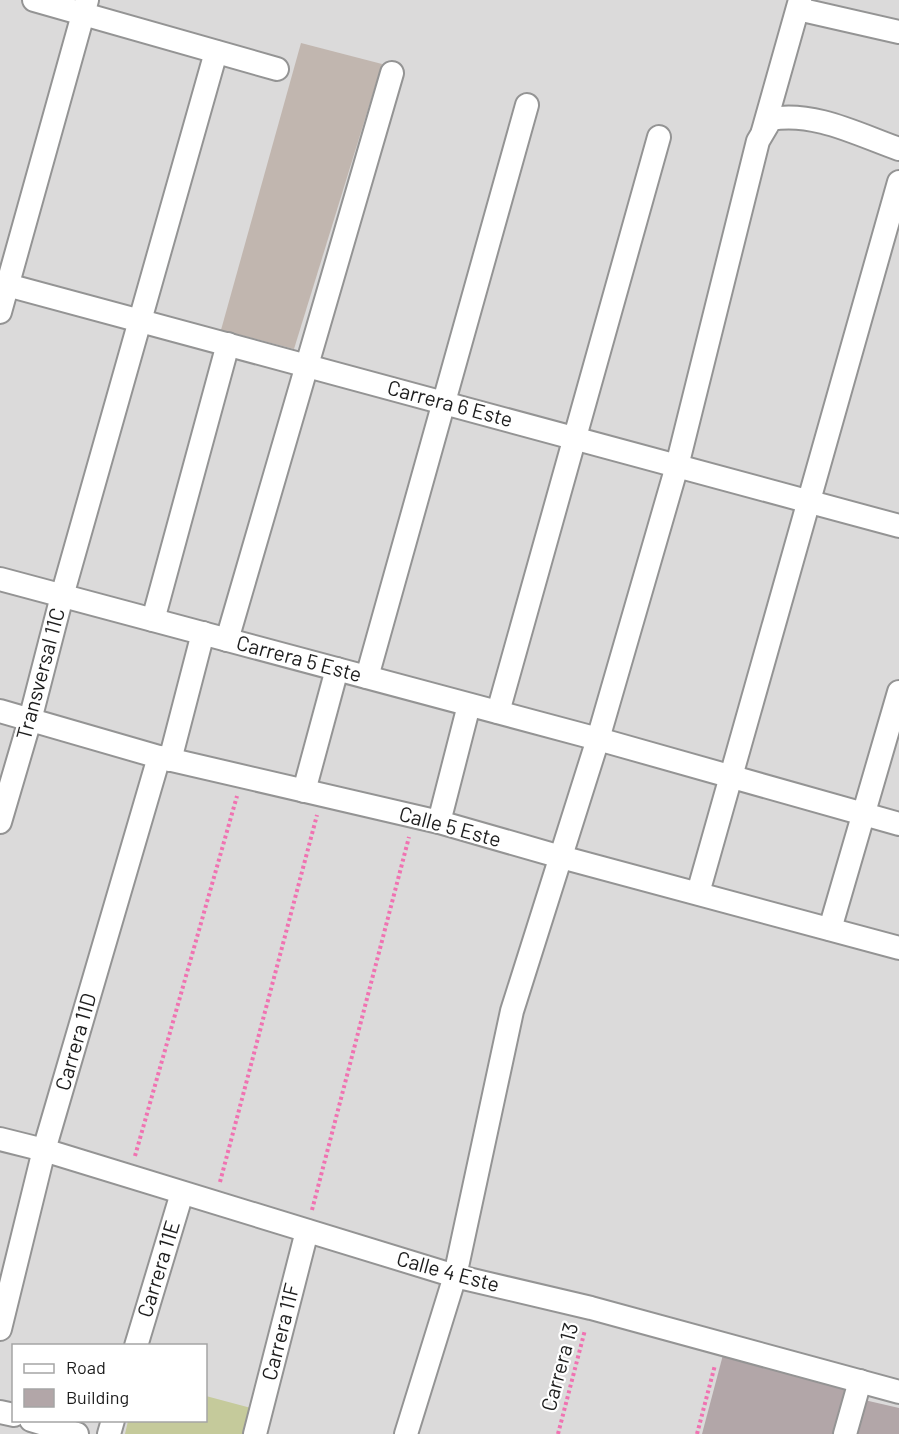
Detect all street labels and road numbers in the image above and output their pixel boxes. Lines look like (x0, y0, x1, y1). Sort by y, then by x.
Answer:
street label: Carrera 6 Este (385, 374, 516, 431)
street label: Transversal 11C (10, 605, 69, 742)
street label: Carrera 5 Este (234, 629, 365, 686)
street label: Calle 5 Este (397, 800, 504, 851)
street label: Carrera 11D (49, 990, 100, 1093)
street label: Carrera 11E (131, 1217, 184, 1320)
street label: Calle 4 Este (394, 1245, 503, 1296)
street label: Carrera 11F (255, 1281, 304, 1383)
street label: Carrera 13 (535, 1320, 582, 1414)

